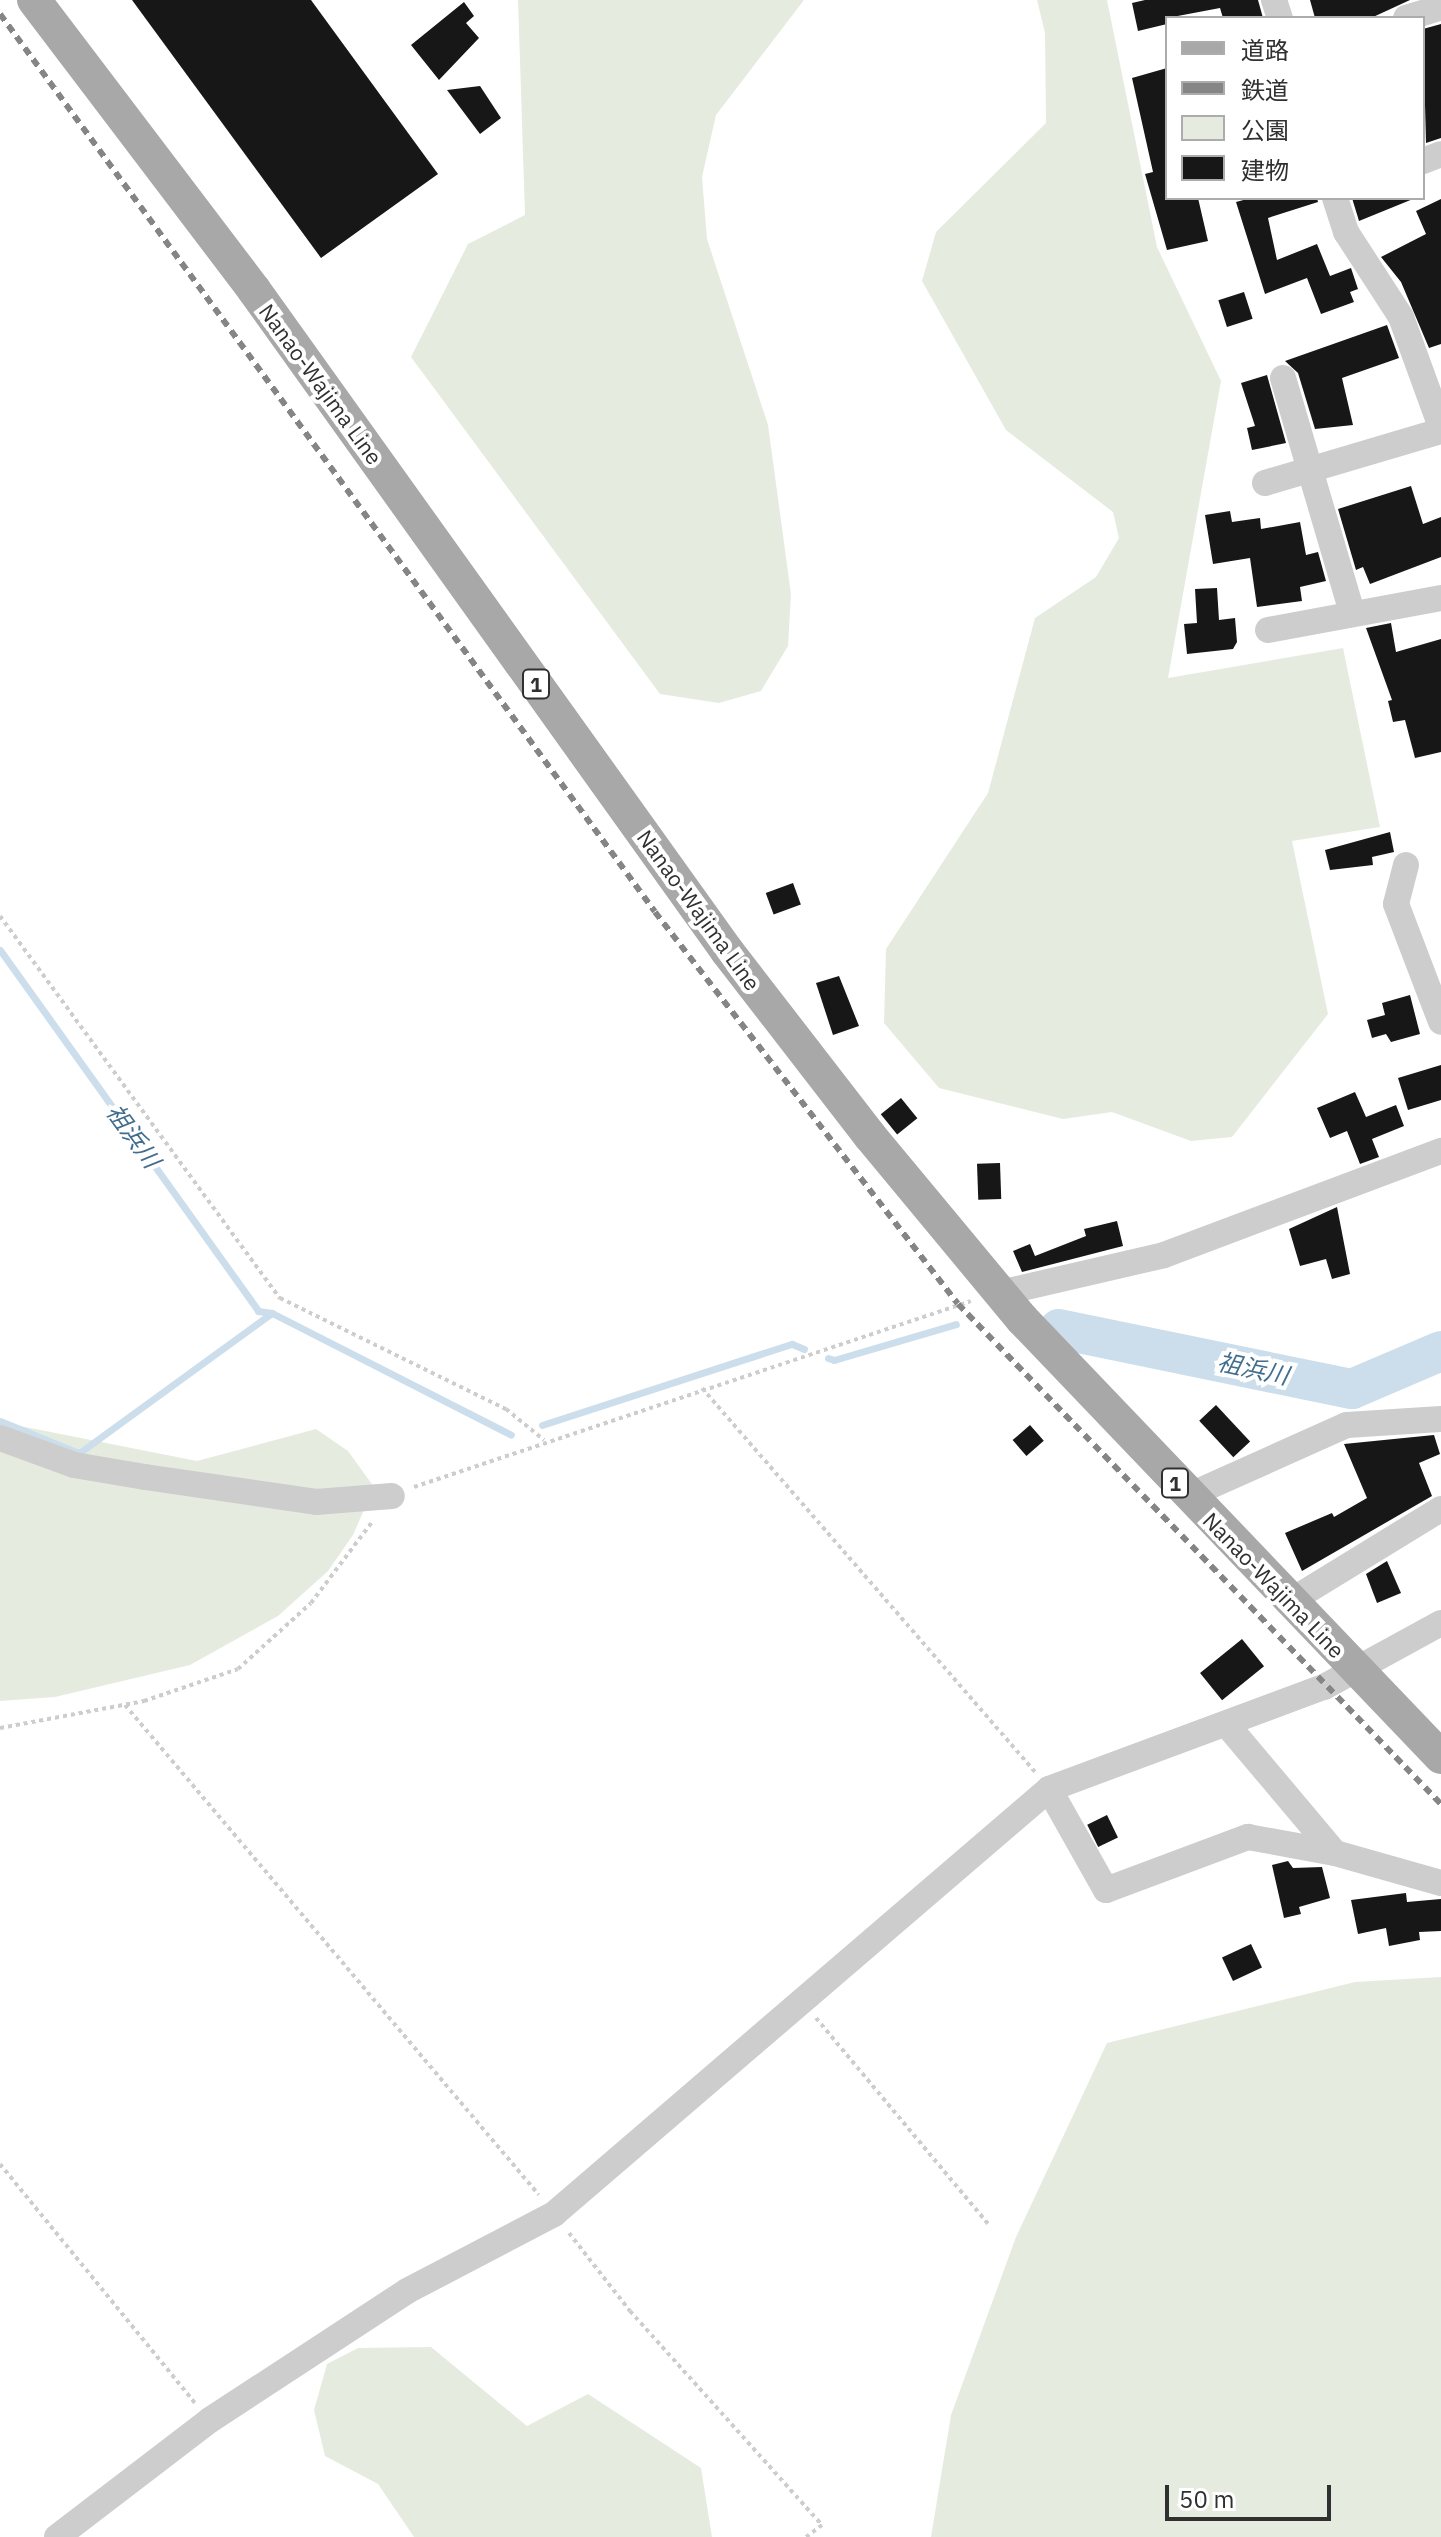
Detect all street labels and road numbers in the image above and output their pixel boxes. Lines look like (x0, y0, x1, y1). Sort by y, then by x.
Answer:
street label: Nanao-Wajima Line (254, 299, 388, 469)
road number: 1 (522, 668, 550, 700)
street label: Nanao-Wajima Line (632, 825, 766, 995)
road number: 1 (1161, 1467, 1189, 1499)
street label: Nanao-Wajima Line (1198, 1507, 1350, 1663)

